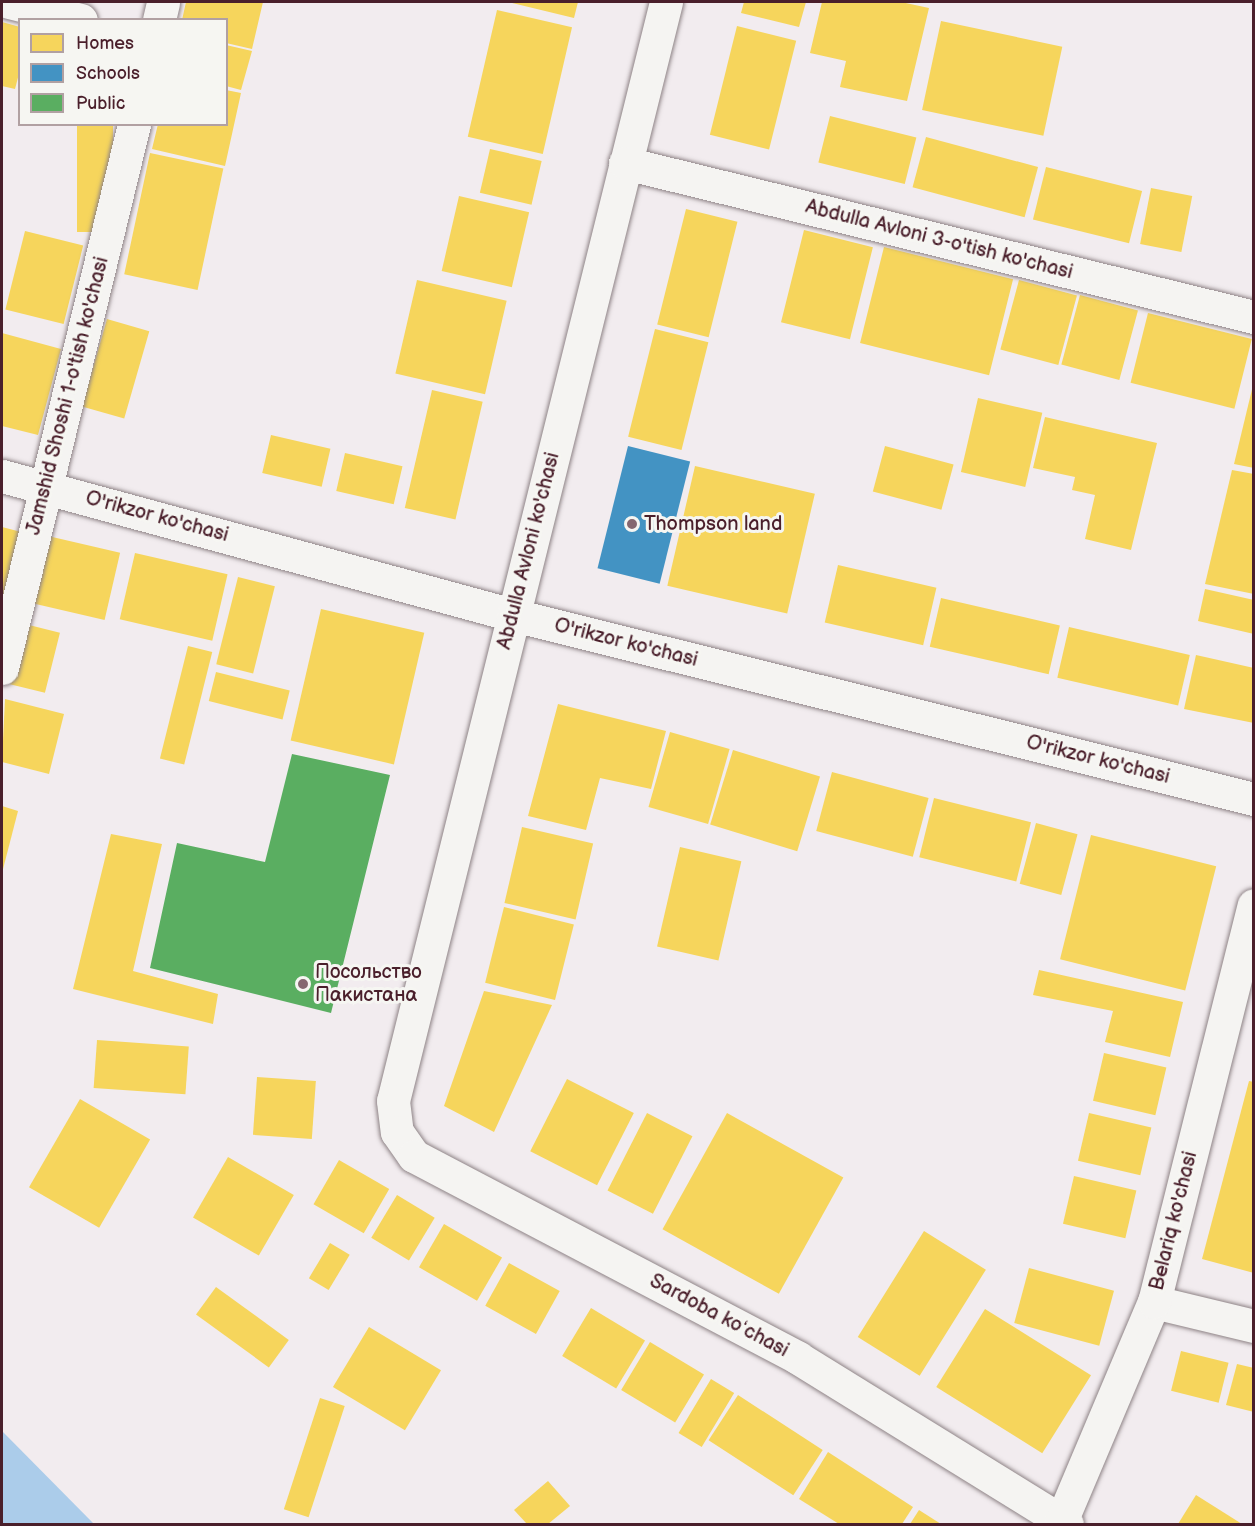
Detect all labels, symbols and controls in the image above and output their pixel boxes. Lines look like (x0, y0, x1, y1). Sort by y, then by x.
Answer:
legend (18, 18, 228, 126)
text: Homes (76, 33, 134, 54)
text: Schools (76, 63, 140, 84)
text: Public (76, 93, 125, 114)
street label: Abdulla Avloni 3-o'tish ko'chasi (803, 195, 1075, 285)
street label: Jamshid Shoshi 1-o'tish ko'chasi (22, 254, 114, 538)
street label: Abdulla Avloni ko'chasi (493, 450, 565, 652)
street label: O'rikzor ko'chasi (83, 486, 231, 548)
place label: Thompson land (644, 512, 782, 536)
marker: Thompson land (625, 517, 639, 531)
street label: O'rikzor ko'chasi (552, 614, 700, 672)
street label: O'rikzor ko'chasi (1024, 731, 1172, 789)
place label: Посольство Пакистана (315, 960, 422, 1007)
marker: Посольство Пакистана (296, 977, 310, 991)
street label: Belariq ko'chasi (1145, 1149, 1203, 1293)
street label: Sardoba koʻchasi (645, 1269, 793, 1363)

